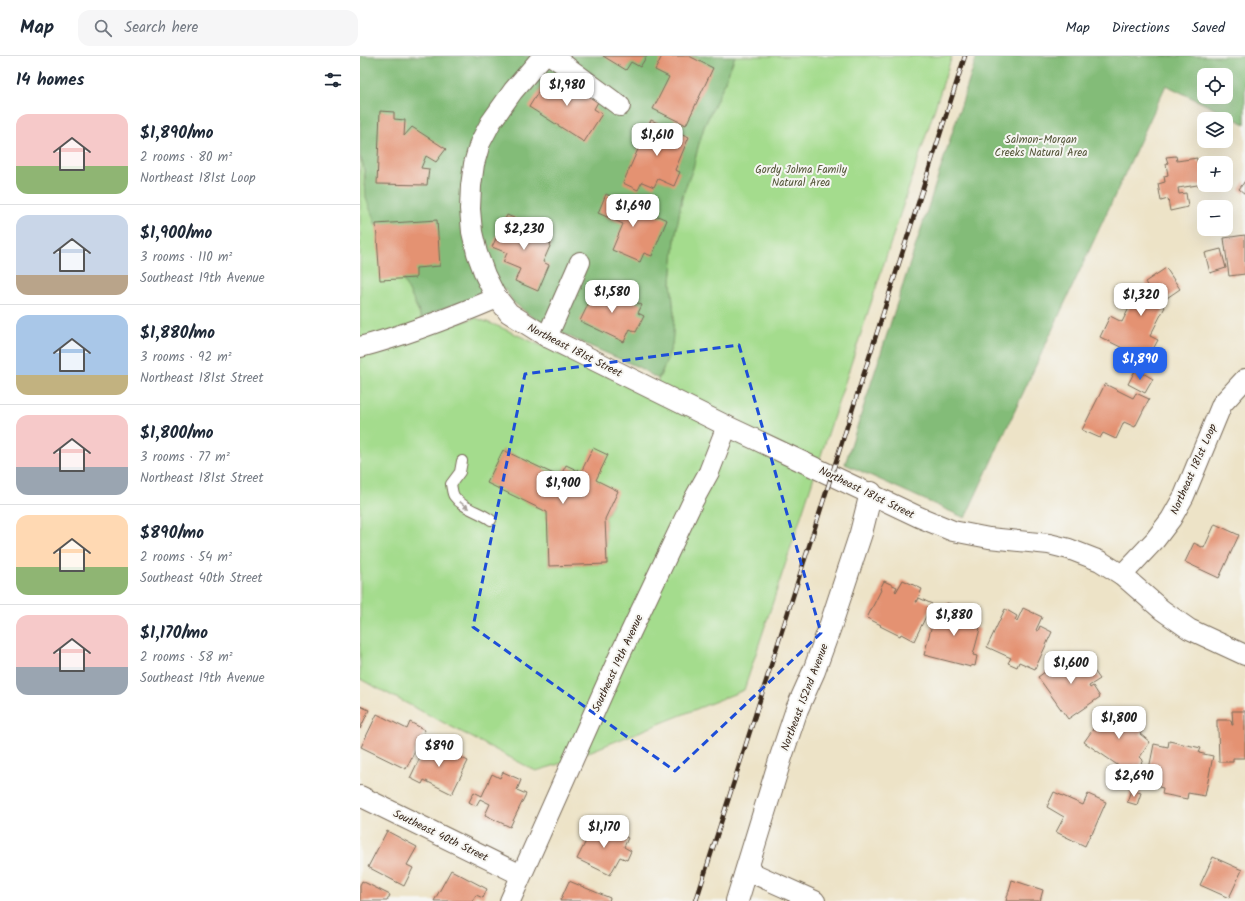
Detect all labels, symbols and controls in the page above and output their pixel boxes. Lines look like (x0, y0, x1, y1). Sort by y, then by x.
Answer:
search box (78, 10, 358, 46)
text: Map (20, 13, 54, 43)
text: Search here (124, 16, 198, 40)
icon: search (92, 17, 114, 39)
text: Map (1065, 17, 1090, 39)
text: Directions (1112, 17, 1170, 39)
text: Saved (1192, 17, 1225, 39)
text: 14 homes (16, 67, 84, 94)
map controls (1197, 68, 1233, 236)
button: locate (1197, 68, 1233, 104)
icon: filters (322, 69, 344, 91)
pin: $1,980 (534, 73, 600, 107)
text: $1,980 (549, 75, 585, 96)
button: layers (1197, 112, 1233, 148)
text: $1,890/mo (140, 120, 213, 147)
pin: $1,610 (624, 123, 690, 157)
text: $1,610 (641, 125, 673, 146)
icon: home (48, 130, 96, 178)
park label: Salmon-Morgan Creeks Natural Area (995, 131, 1087, 162)
text: 2 rooms · 80 m² (140, 147, 232, 168)
button: + (1197, 156, 1233, 192)
park label: Gordy Jolma Family Natural Area (755, 161, 848, 192)
text: Northeast 181st Loop (140, 168, 256, 189)
pin: $1,690 (600, 194, 666, 228)
text: $1,690 (615, 196, 651, 217)
button: − (1197, 200, 1233, 236)
pin: $2,230 (491, 217, 557, 251)
text: $2,230 (504, 219, 544, 240)
text: $1,900/mo (140, 220, 212, 247)
icon: home (48, 231, 96, 279)
text: 3 rooms · 110 m² (140, 247, 232, 268)
text: Southeast 19th Avenue (140, 268, 265, 289)
pin: $1,580 (579, 280, 645, 314)
text: $1,580 (594, 282, 630, 303)
pin: $1,320 (1108, 283, 1174, 317)
text: $1,320 (1123, 285, 1159, 306)
street label: Northeast 181st Street (524, 319, 626, 383)
text: $1,880/mo (140, 320, 215, 347)
icon: home (48, 331, 96, 379)
text: 3 rooms · 92 m² (140, 347, 232, 368)
pin: $1,890 (1107, 347, 1173, 381)
text: $1,890 (1122, 349, 1158, 370)
text: Northeast 181st Street (140, 368, 263, 389)
text: $1,800/mo (140, 420, 214, 447)
street label: Northeast 181st Loop (1166, 420, 1222, 518)
icon: home (48, 431, 96, 479)
text: 3 rooms · 77 m² (140, 447, 230, 468)
street label: Northeast 181st Street (816, 462, 918, 524)
text: Northeast 181st Street (140, 468, 263, 489)
pin: $1,900 (530, 471, 596, 505)
text: $1,900 (546, 473, 580, 494)
one-way arrow (459, 501, 470, 509)
text: $890/mo (140, 520, 204, 547)
icon: home (48, 531, 96, 579)
text: 2 rooms · 54 m² (140, 547, 232, 568)
text: Southeast 40th Street (140, 568, 263, 589)
pin: $1,880 (921, 603, 987, 637)
text: $1,880 (935, 605, 973, 626)
street label: Southeast 19th Avenue (587, 612, 648, 715)
text: $1,170/mo (140, 620, 208, 647)
icon: home (48, 631, 96, 679)
street label: Northeast 152nd Avenue (776, 641, 834, 754)
text: 2 rooms · 58 m² (140, 647, 233, 668)
pin: $1,600 (1038, 651, 1104, 685)
text: $1,600 (1053, 653, 1089, 674)
text: Southeast 19th Avenue (140, 668, 265, 689)
pin: $1,800 (1086, 706, 1152, 740)
text: $1,800 (1101, 708, 1137, 729)
pin: $890 (415, 734, 463, 768)
text: $890 (425, 736, 453, 757)
pin: $2,690 (1101, 764, 1167, 798)
text: $2,690 (1115, 766, 1153, 787)
street label: Southeast 40th Street (390, 805, 492, 867)
pin: $1,170 (571, 815, 637, 849)
text: $1,170 (588, 817, 620, 838)

